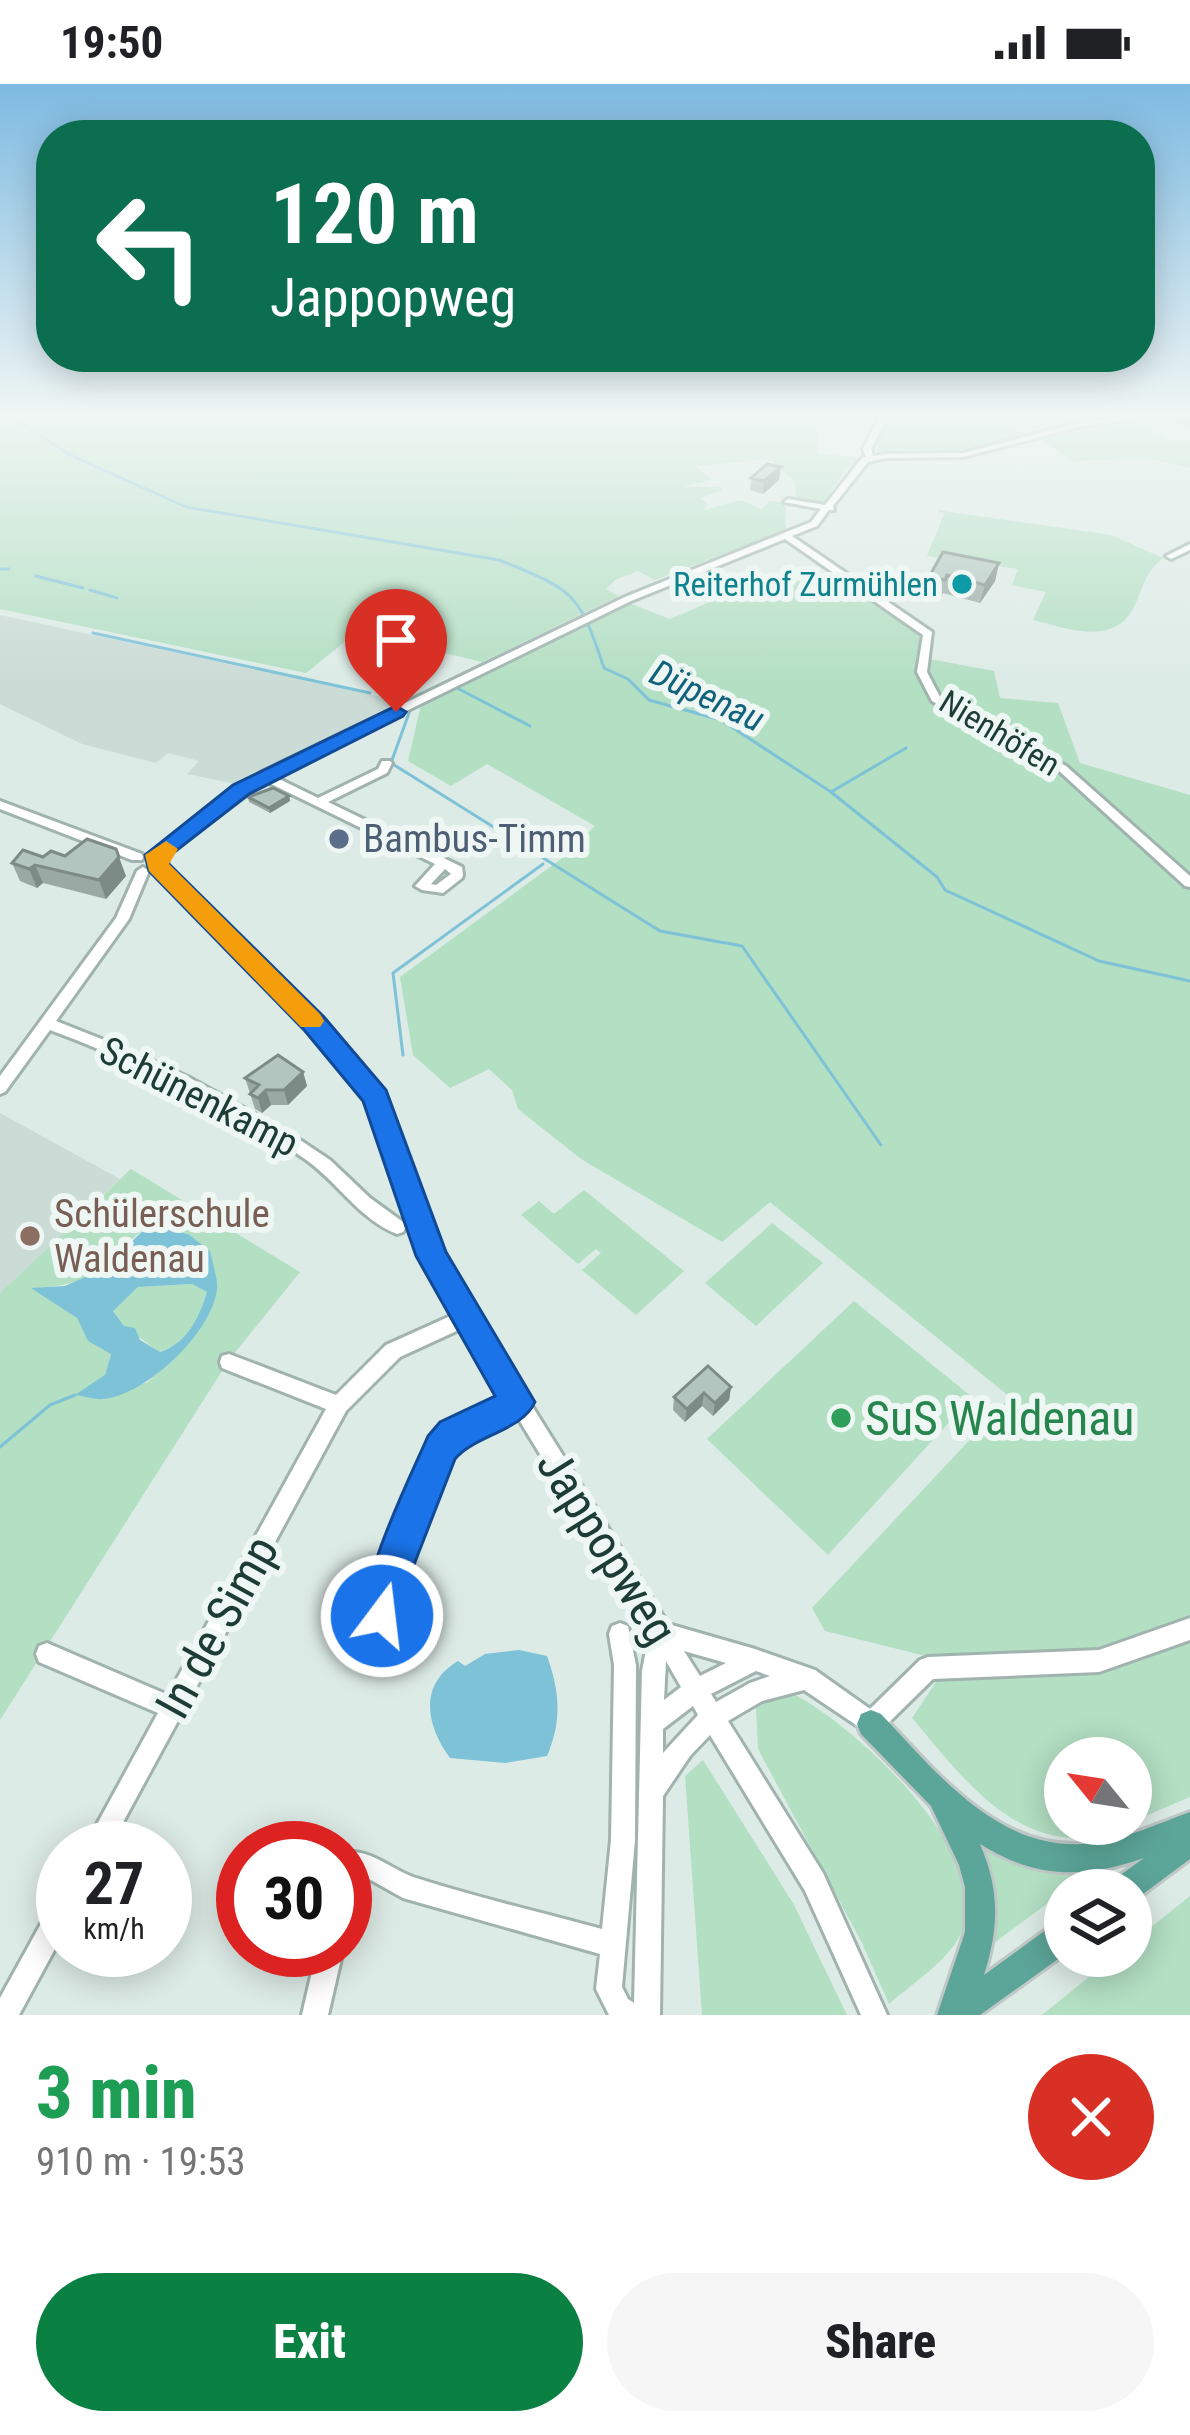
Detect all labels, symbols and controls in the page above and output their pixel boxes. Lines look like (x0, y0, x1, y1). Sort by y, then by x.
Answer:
text: 19:50 (60, 16, 163, 69)
text: 120 m (270, 165, 479, 264)
icon: left (72, 168, 228, 324)
text: Jappopweg (270, 266, 516, 329)
place label: Reiterhof Zurmühlen (673, 565, 938, 604)
marker: Reiterhof Zurmühlen (949, 571, 975, 597)
pin (345, 589, 447, 712)
icon: arrive (363, 607, 429, 673)
water label: Düpenau (643, 651, 771, 741)
street label: Nienhöfen (933, 682, 1067, 784)
place label: Bambus-Timm (363, 816, 586, 862)
marker: Bambus-Timm (326, 826, 352, 852)
street label: Schünenkamp (92, 1027, 306, 1167)
place label: Schülerschule Waldenau (54, 1191, 270, 1282)
marker: Schülerschule Waldenau (17, 1223, 43, 1249)
place label: SuS Waldenau (865, 1390, 1135, 1447)
marker: SuS Waldenau (828, 1405, 854, 1431)
street label: Jappopweg (525, 1439, 689, 1655)
street label: In de Simp (144, 1526, 290, 1728)
position arrow (319, 1553, 445, 1679)
north arrow (1044, 1737, 1152, 1845)
map controls (1044, 1737, 1152, 1977)
speed limit sign: 30 (216, 1821, 372, 1977)
text: 27 (84, 1848, 144, 1919)
button: layers (1044, 1869, 1152, 1977)
text: km/h (83, 1911, 145, 1946)
text: 3 min (36, 2051, 197, 2136)
button: close (1028, 2054, 1154, 2180)
text: 910 m · 19:53 (36, 2139, 246, 2185)
button: Exit (36, 2273, 583, 2411)
button: Share (607, 2273, 1154, 2411)

